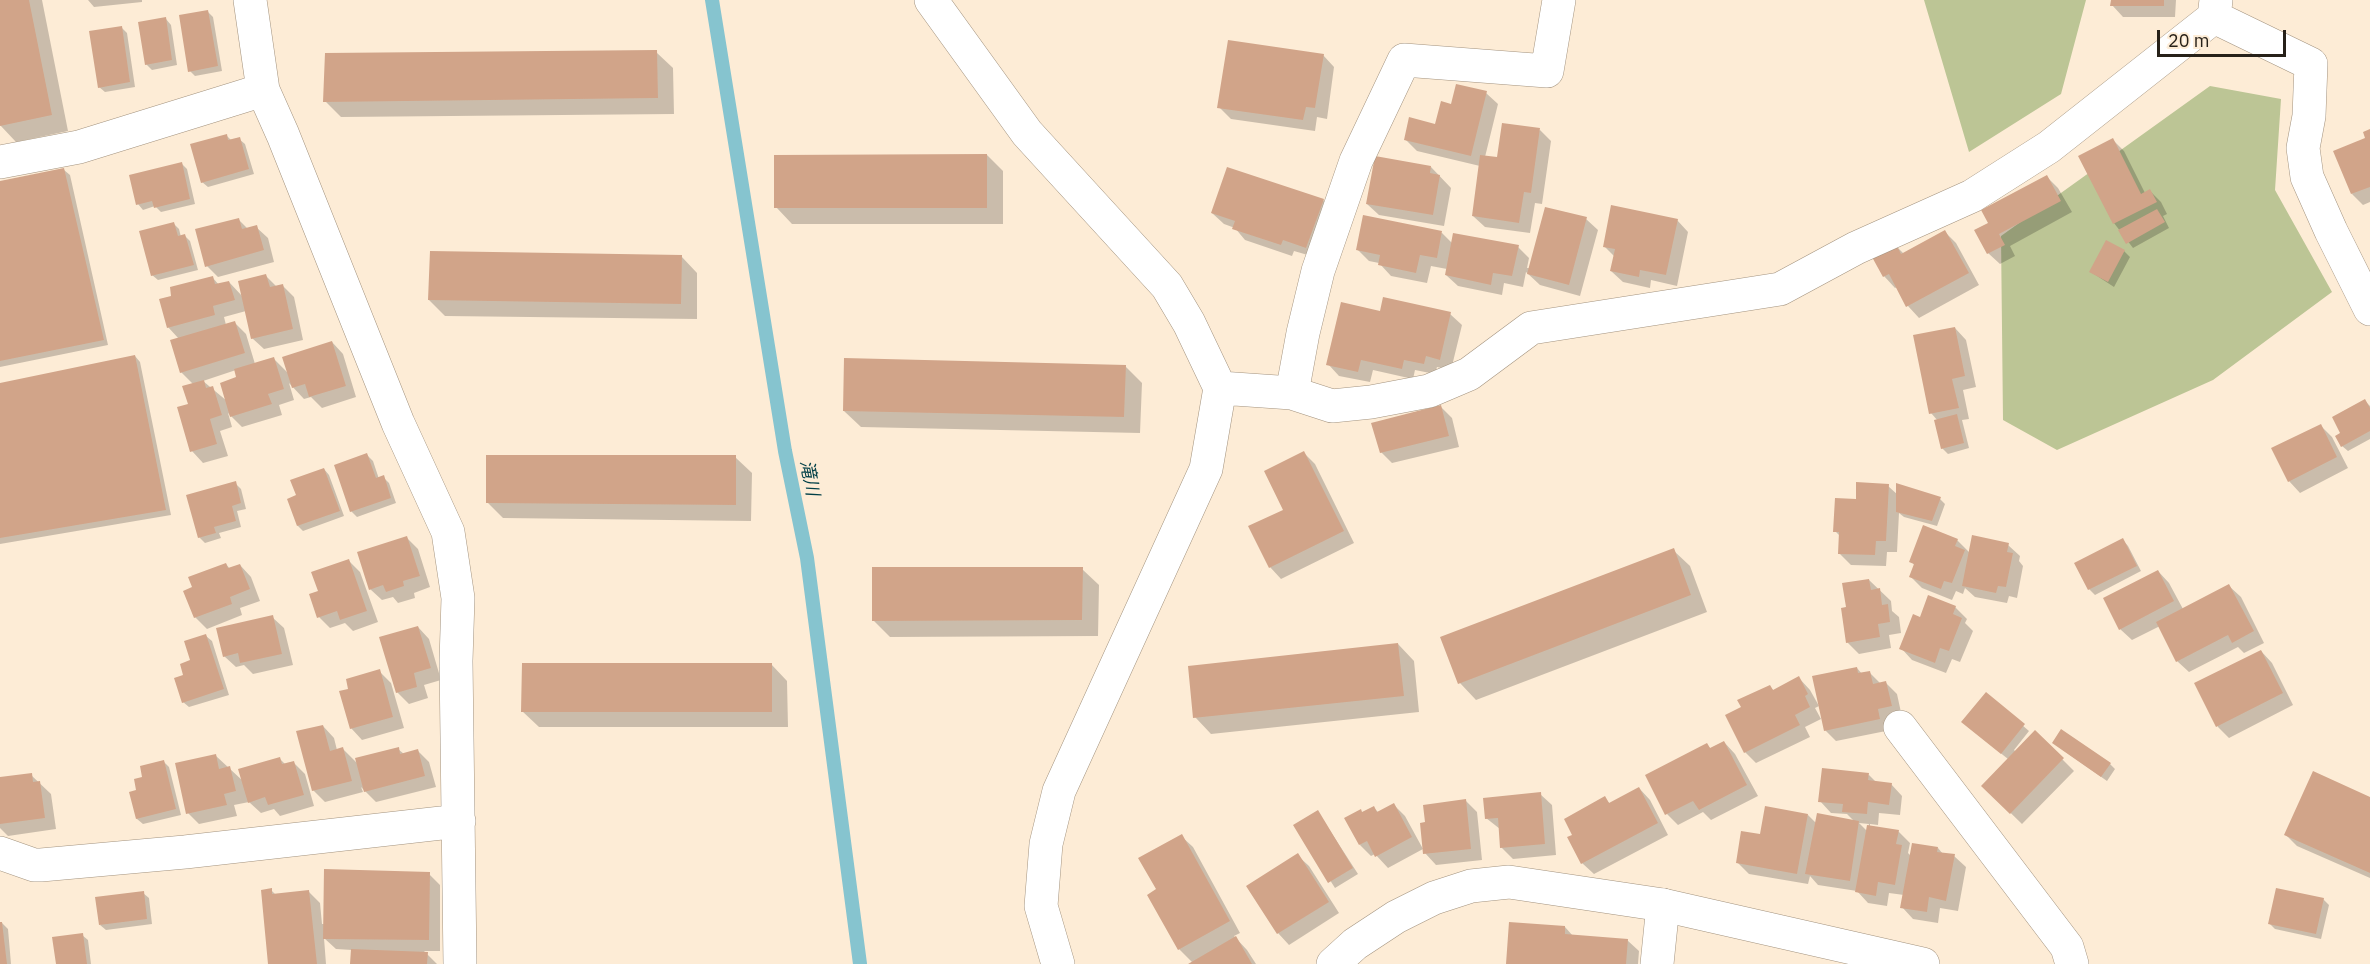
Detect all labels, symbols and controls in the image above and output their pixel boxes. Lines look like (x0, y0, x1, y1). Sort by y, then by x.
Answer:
scale bar (2160, 18, 2289, 56)
text: 20 m (2168, 29, 2210, 52)
water label: 滝川 (795, 458, 823, 498)

